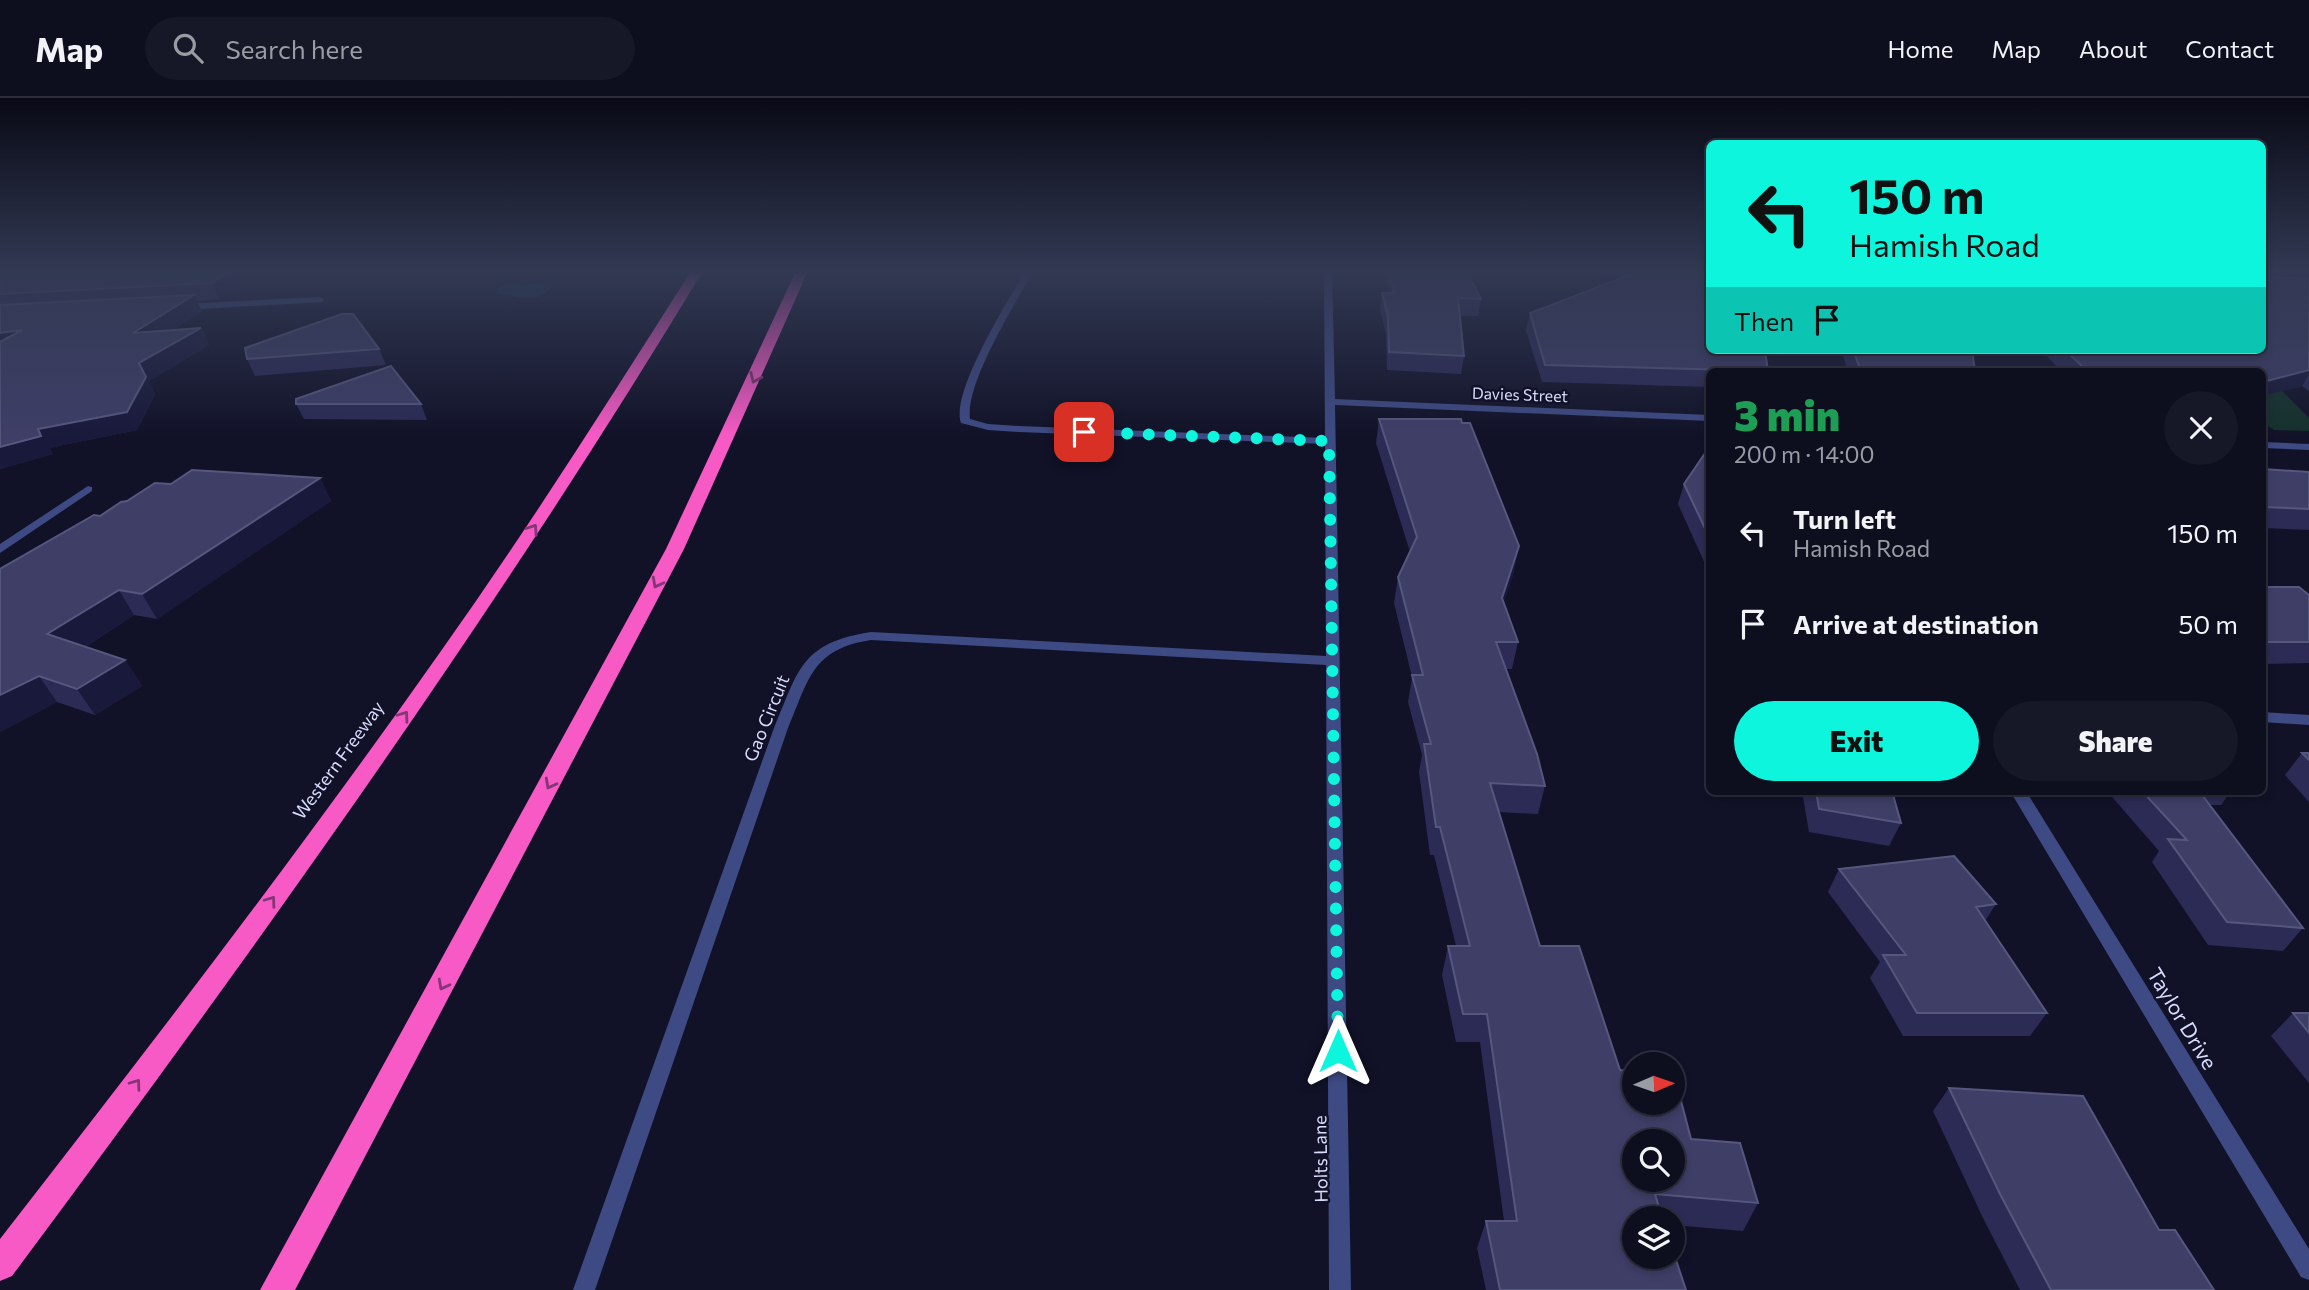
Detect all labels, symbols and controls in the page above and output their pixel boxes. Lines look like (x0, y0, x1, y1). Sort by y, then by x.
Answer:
search box (145, 17, 635, 80)
text: Map (35, 28, 103, 69)
icon: search (169, 29, 207, 67)
text: Search here (225, 33, 363, 64)
text: Home (1888, 34, 1954, 63)
text: Map (1992, 34, 2041, 63)
text: About (2079, 34, 2147, 63)
text: Contact (2185, 34, 2274, 63)
text: 150 m (1849, 164, 1984, 224)
icon: left (1734, 168, 1825, 259)
text: Hamish Road (1849, 224, 2040, 264)
icon: arrive (1808, 301, 1846, 339)
text: Then (1734, 305, 1794, 336)
one-way arrow (749, 371, 763, 383)
street label: Davies Street (1472, 383, 1569, 405)
text: 3 min (1734, 388, 1840, 440)
button: close (2164, 391, 2238, 465)
pin (1054, 402, 1114, 462)
icon: arrive (1065, 413, 1103, 451)
text: 200 m · 14:00 (1734, 440, 1875, 468)
text: Turn left (1793, 503, 1896, 534)
icon: left (1734, 514, 1772, 552)
text: 150 m (2167, 517, 2238, 548)
one-way arrow (525, 524, 537, 537)
text: Hamish Road (1793, 534, 1930, 562)
one-way arrow (652, 576, 665, 589)
icon: arrive (1734, 605, 1772, 643)
text: Arrive at destination (1793, 608, 2039, 639)
text: 50 m (2178, 608, 2238, 639)
street label: Gao Circuit (739, 671, 793, 765)
street label: Western Freeway (288, 697, 388, 823)
button: Exit (1734, 701, 1979, 781)
button: Share (1993, 701, 2238, 781)
one-way arrow (396, 711, 408, 724)
one-way arrow (545, 777, 558, 789)
one-way arrow (263, 896, 275, 909)
street label: Taylor Drive (2143, 963, 2223, 1073)
one-way arrow (438, 978, 451, 990)
position arrow (1301, 1014, 1375, 1088)
north arrow (1622, 1052, 1685, 1115)
map controls (1622, 1052, 1685, 1269)
one-way arrow (128, 1080, 141, 1092)
street label: Holts Lane (1308, 1115, 1332, 1203)
button: search (1622, 1129, 1685, 1192)
button: layers (1622, 1206, 1685, 1269)

